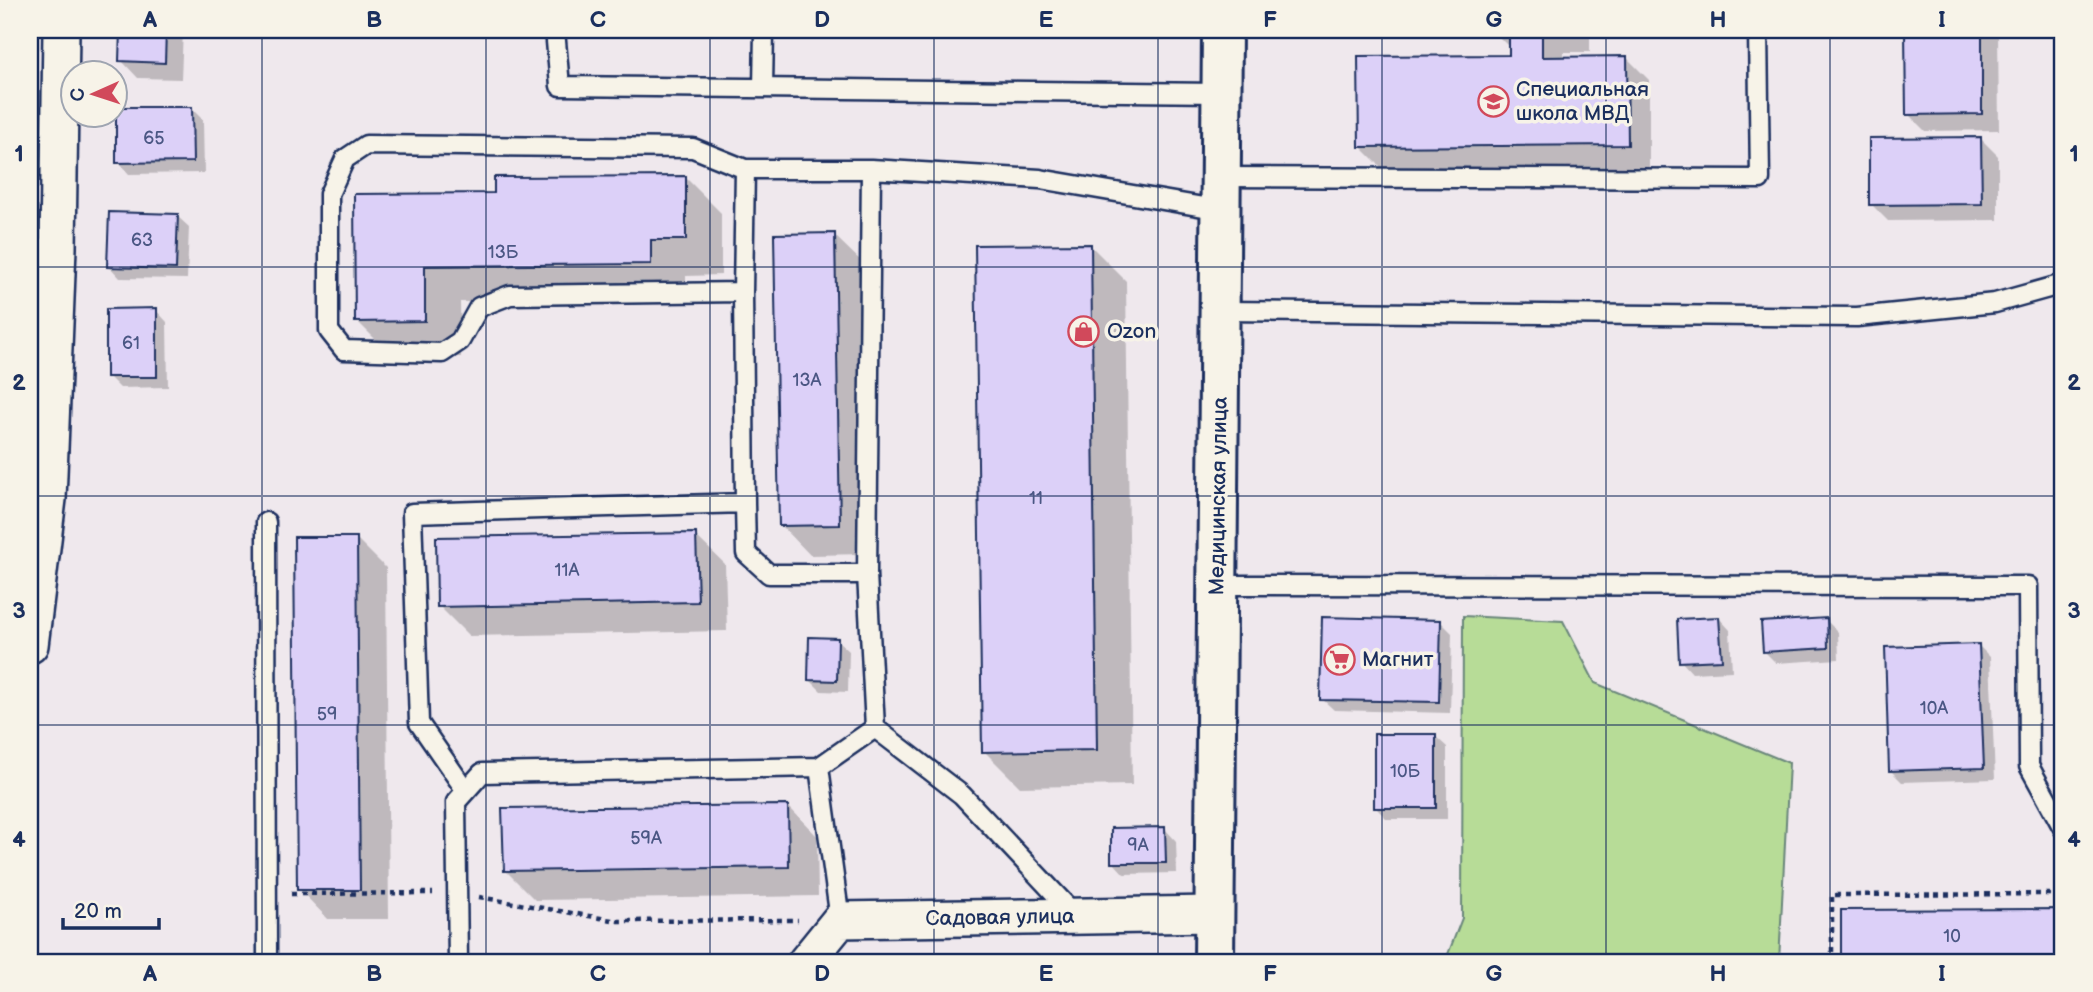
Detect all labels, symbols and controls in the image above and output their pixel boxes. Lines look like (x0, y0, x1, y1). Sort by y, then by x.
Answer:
text: A (142, 6, 158, 34)
text: B (366, 6, 382, 34)
text: C (590, 6, 606, 34)
text: D (814, 6, 830, 34)
text: E (1039, 6, 1054, 34)
text: F (1263, 6, 1277, 34)
text: G (1486, 6, 1503, 34)
text: H (1709, 6, 1727, 34)
text: I (1938, 6, 1946, 34)
north arrow (60, 60, 130, 130)
place label: Специальная школа МВД (1516, 77, 1649, 126)
school or university icon: Специальная школа МВД (1476, 84, 1510, 118)
text: С (67, 88, 90, 102)
house number: 65 (143, 128, 165, 149)
text: 1 (14, 140, 24, 168)
text: 1 (2069, 140, 2079, 168)
house number: 63 (131, 230, 153, 251)
house number: 13Б (488, 242, 519, 263)
shop icon: Ozon (1067, 314, 1101, 348)
place label: Ozon (1107, 319, 1156, 344)
house number: 61 (122, 333, 140, 354)
text: 2 (12, 369, 26, 397)
text: 2 (2067, 369, 2081, 397)
house number: 13А (793, 370, 822, 391)
street label: Медицинская улица (1204, 396, 1233, 596)
house number: 11 (1029, 488, 1043, 509)
house number: 11А (555, 560, 580, 581)
text: 3 (12, 597, 26, 625)
text: 3 (2067, 597, 2081, 625)
supermarket icon: Магнит (1322, 642, 1356, 676)
place label: Магнит (1362, 647, 1434, 672)
house number: 10А (1920, 698, 1948, 719)
house number: 59 (317, 704, 337, 725)
house number: 10Б (1390, 761, 1421, 782)
text: 4 (12, 826, 26, 854)
text: 4 (2067, 826, 2081, 854)
house number: 59А (630, 828, 662, 849)
house number: 9А (1127, 835, 1149, 856)
scale bar (63, 887, 159, 931)
text: 20 m (74, 899, 122, 924)
street label: Садовая улица (925, 904, 1075, 931)
house number: 10 (1943, 926, 1961, 947)
text: A (142, 960, 158, 988)
text: B (366, 960, 382, 988)
text: C (590, 960, 606, 988)
text: D (814, 960, 830, 988)
text: E (1039, 960, 1054, 988)
text: F (1263, 960, 1277, 988)
text: G (1486, 960, 1503, 988)
text: H (1709, 960, 1727, 988)
text: I (1938, 960, 1946, 988)

